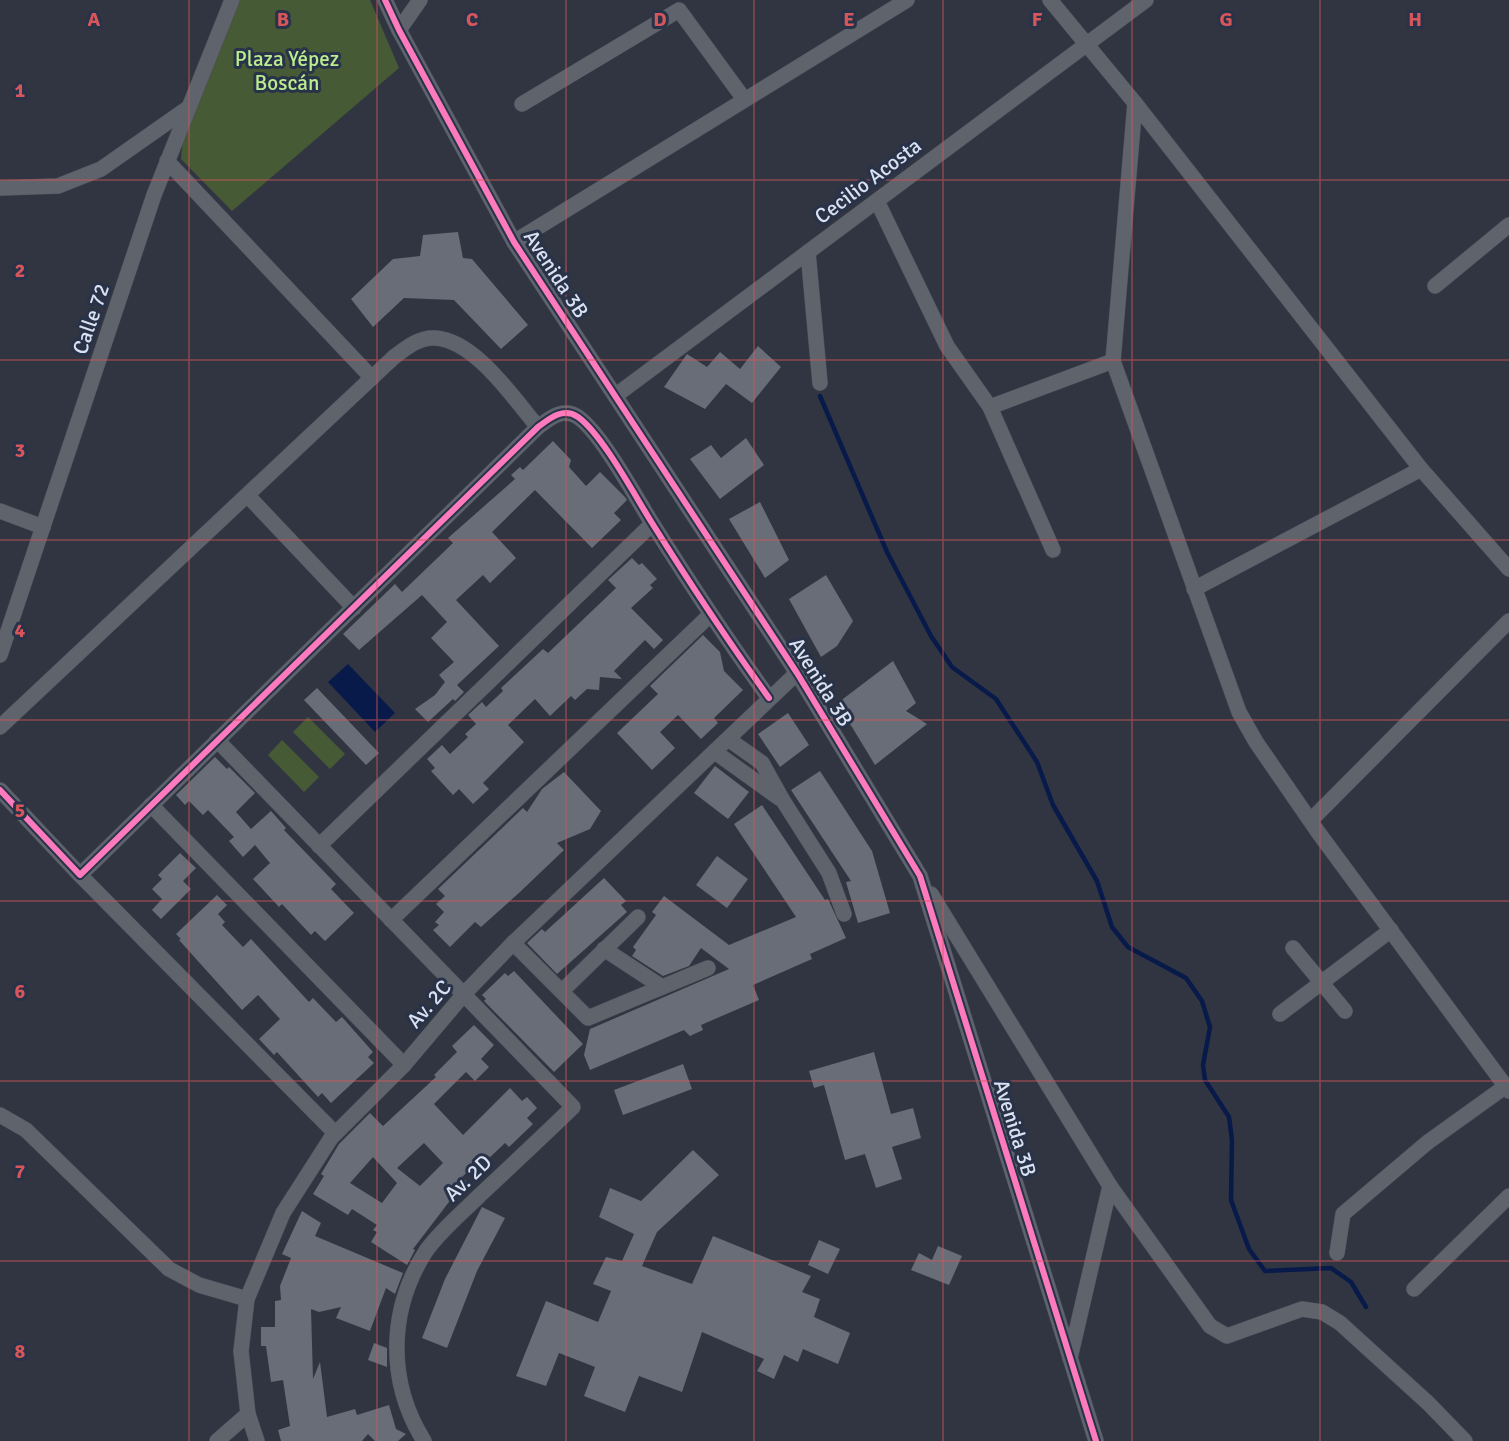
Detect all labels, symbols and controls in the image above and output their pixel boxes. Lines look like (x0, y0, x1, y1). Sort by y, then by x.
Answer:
text: A (88, 7, 101, 32)
text: B (277, 7, 289, 32)
text: C (466, 7, 478, 32)
text: D (653, 7, 667, 32)
text: E (843, 7, 855, 32)
text: F (1032, 7, 1043, 32)
text: G (1219, 7, 1233, 32)
text: H (1408, 7, 1422, 32)
park label: Plaza Yépez Boscán (235, 46, 339, 96)
text: 1 (15, 78, 26, 103)
street label: Cecilio Acosta (810, 132, 926, 230)
street label: Avenida 3B (518, 225, 594, 323)
text: 2 (15, 258, 25, 283)
street label: Calle 72 (67, 280, 115, 358)
text: 3 (15, 438, 25, 463)
text: 4 (15, 618, 26, 643)
street label: Avenida 3B (784, 633, 858, 731)
text: 5 (15, 798, 25, 823)
street label: Av. 2C (401, 975, 457, 1033)
text: 6 (15, 979, 26, 1004)
street label: Avenida 3B (988, 1076, 1042, 1180)
street label: Av. 2D (439, 1149, 497, 1207)
text: 7 (15, 1159, 26, 1184)
text: 8 (15, 1339, 26, 1364)

